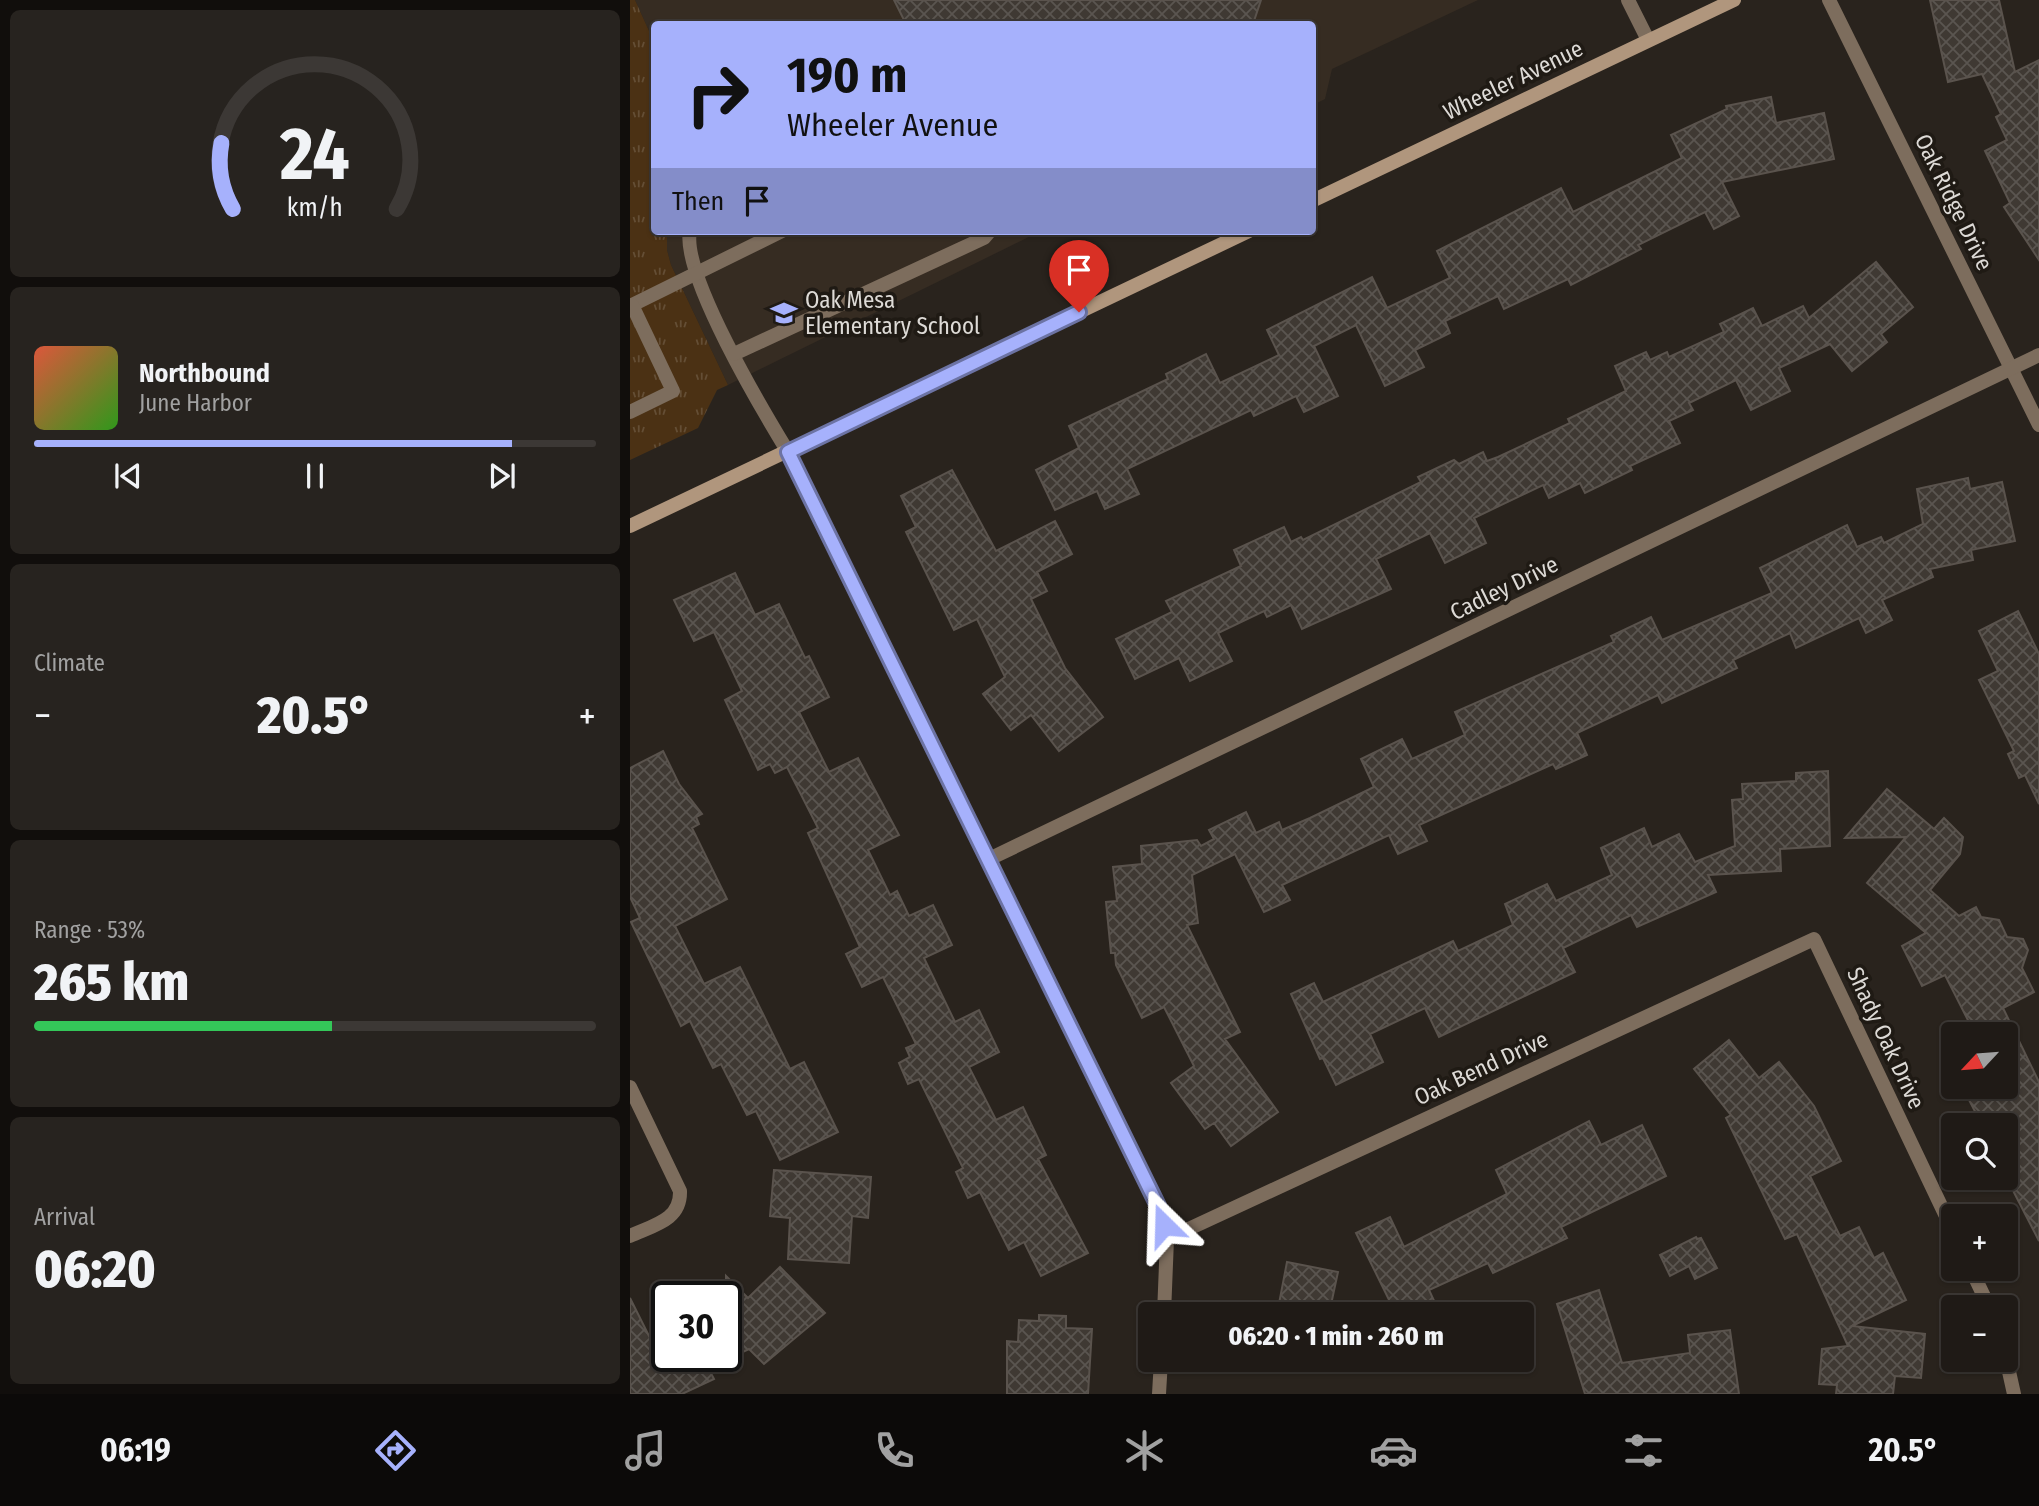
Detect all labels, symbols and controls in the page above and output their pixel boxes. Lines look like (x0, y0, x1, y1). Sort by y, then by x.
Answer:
street label: Wheeler Avenue (1439, 34, 1587, 126)
text: 190 m (787, 46, 907, 105)
icon: right (672, 49, 763, 140)
text: Wheeler Avenue (787, 106, 998, 144)
text: 24 (279, 112, 350, 199)
street label: Oak Ridge Drive (1909, 129, 1999, 275)
icon: arrive (738, 182, 776, 220)
text: Then (672, 186, 724, 217)
text: km/h (287, 193, 343, 223)
pin (1049, 240, 1109, 312)
icon: arrive (1060, 251, 1098, 289)
place label: Oak Mesa Elementary School (805, 286, 980, 340)
school or university icon: Oak Mesa Elementary School (769, 298, 799, 328)
text: Northbound (139, 358, 270, 389)
text: June Harbor (139, 389, 252, 417)
icon: previous (109, 457, 147, 495)
icon: pause (296, 457, 334, 495)
icon: next (483, 457, 521, 495)
street label: Cadley Drive (1445, 550, 1563, 626)
text: Climate (34, 649, 105, 677)
text: 20.5° (257, 684, 373, 747)
text: − (34, 693, 51, 739)
text: + (579, 693, 596, 739)
text: Range · 53% (34, 916, 145, 944)
text: 265 km (34, 951, 189, 1014)
street label: Shady Oak Drive (1841, 963, 1931, 1113)
north arrow (1941, 1022, 2018, 1099)
map controls (1941, 1022, 2018, 1372)
street label: Oak Bend Drive (1410, 1025, 1552, 1111)
button: search (1941, 1113, 2018, 1190)
position arrow (1127, 1188, 1201, 1262)
text: Arrival (34, 1203, 95, 1231)
button: + (1941, 1204, 2018, 1281)
text: 06:20 (34, 1238, 156, 1301)
speed limit sign: 30 (651, 1281, 742, 1372)
button: − (1941, 1295, 2018, 1372)
text: 06:20 · 1 min · 260 m (1228, 1321, 1444, 1352)
icon: directions (371, 1426, 420, 1475)
icon: music (621, 1426, 670, 1475)
icon: phone (870, 1426, 919, 1475)
icon: climate (1120, 1426, 1169, 1475)
icon: car (1369, 1426, 1418, 1475)
icon: filters (1619, 1426, 1668, 1475)
text: 06:19 (100, 1431, 171, 1469)
text: 20.5° (1868, 1431, 1939, 1469)

